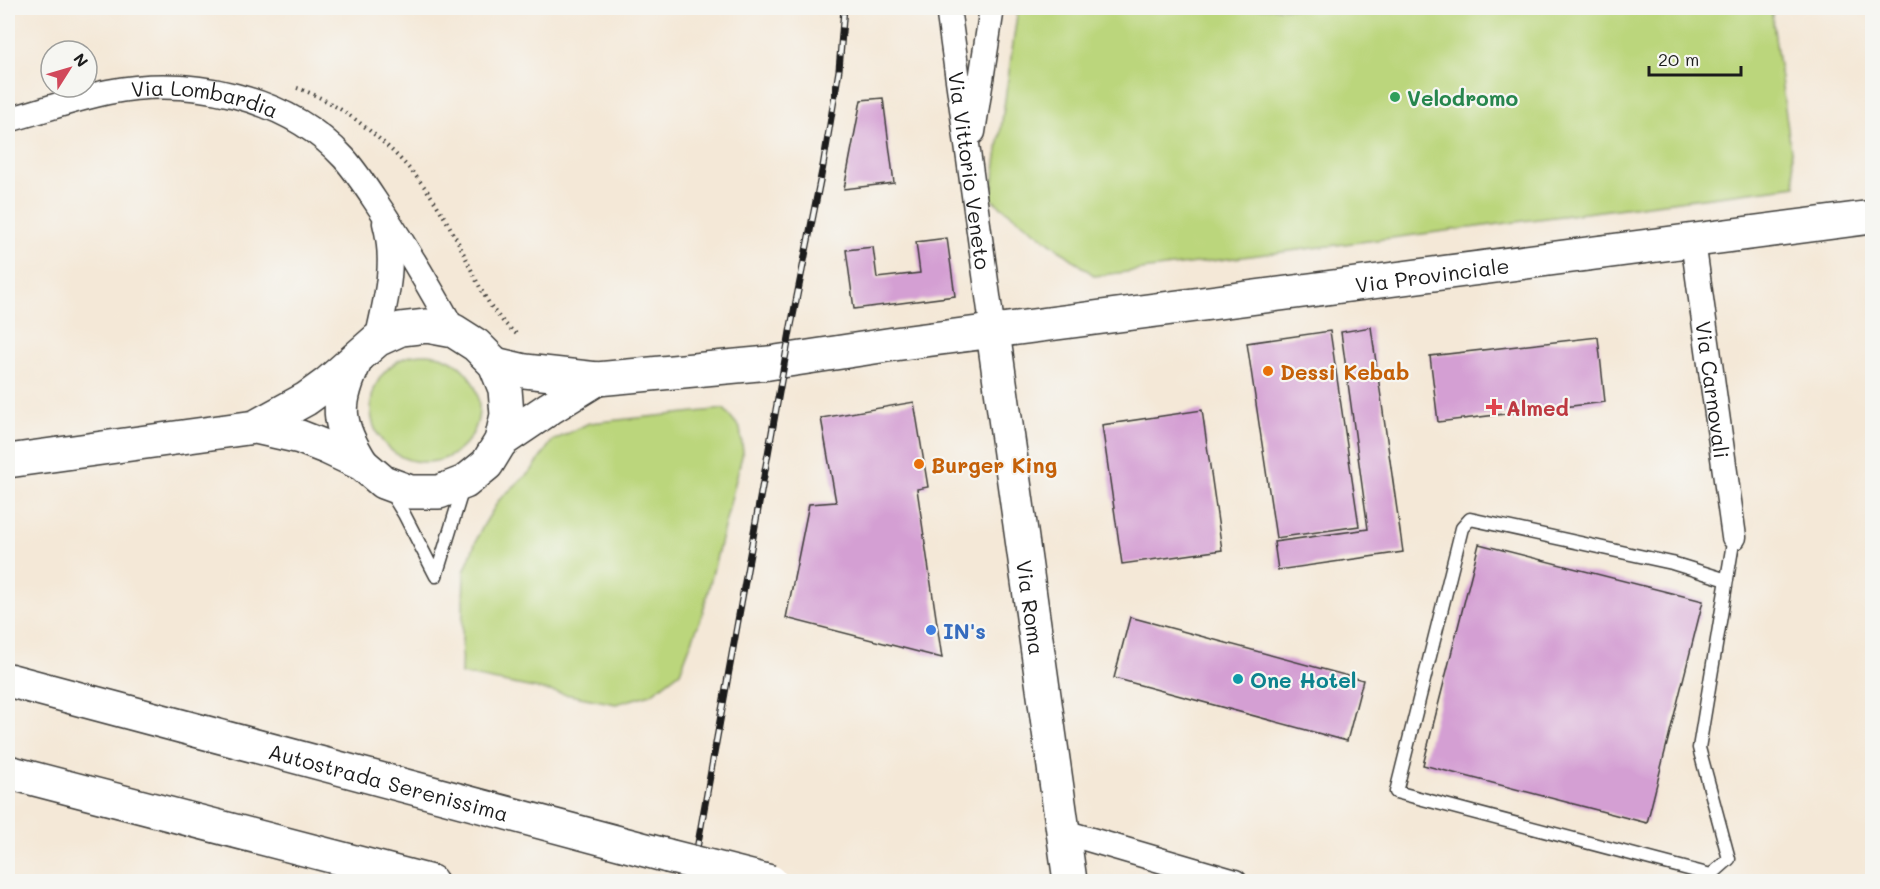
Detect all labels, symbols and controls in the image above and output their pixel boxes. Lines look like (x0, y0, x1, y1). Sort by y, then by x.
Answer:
north arrow (39, 39, 99, 99)
scale bar (1649, 39, 1740, 77)
text: 20 m (1658, 47, 1699, 71)
text: N (69, 48, 93, 71)
street label: Via Vittorio Veneto (943, 70, 998, 271)
street label: Via Lombardia (130, 73, 283, 123)
place label: Velodromo (1407, 84, 1518, 111)
marker: Velodromo (1388, 90, 1402, 104)
street label: Via Provinciale (1353, 251, 1511, 297)
street label: Via Carnovali (1691, 319, 1736, 460)
place label: Dessi Kebab (1280, 358, 1409, 385)
marker: Dessi Kebab (1261, 364, 1275, 378)
place label: Almed (1506, 394, 1569, 421)
marker: Almed (1487, 400, 1501, 414)
place label: Burger King (931, 451, 1057, 478)
marker: Burger King (912, 457, 926, 471)
street label: Via Roma (1012, 558, 1052, 656)
place label: IN's (943, 617, 986, 644)
marker: IN's (924, 623, 938, 637)
place label: One Hotel (1250, 666, 1356, 693)
marker: One Hotel (1231, 672, 1245, 686)
street label: Autostrada Serenissima (266, 737, 512, 826)

